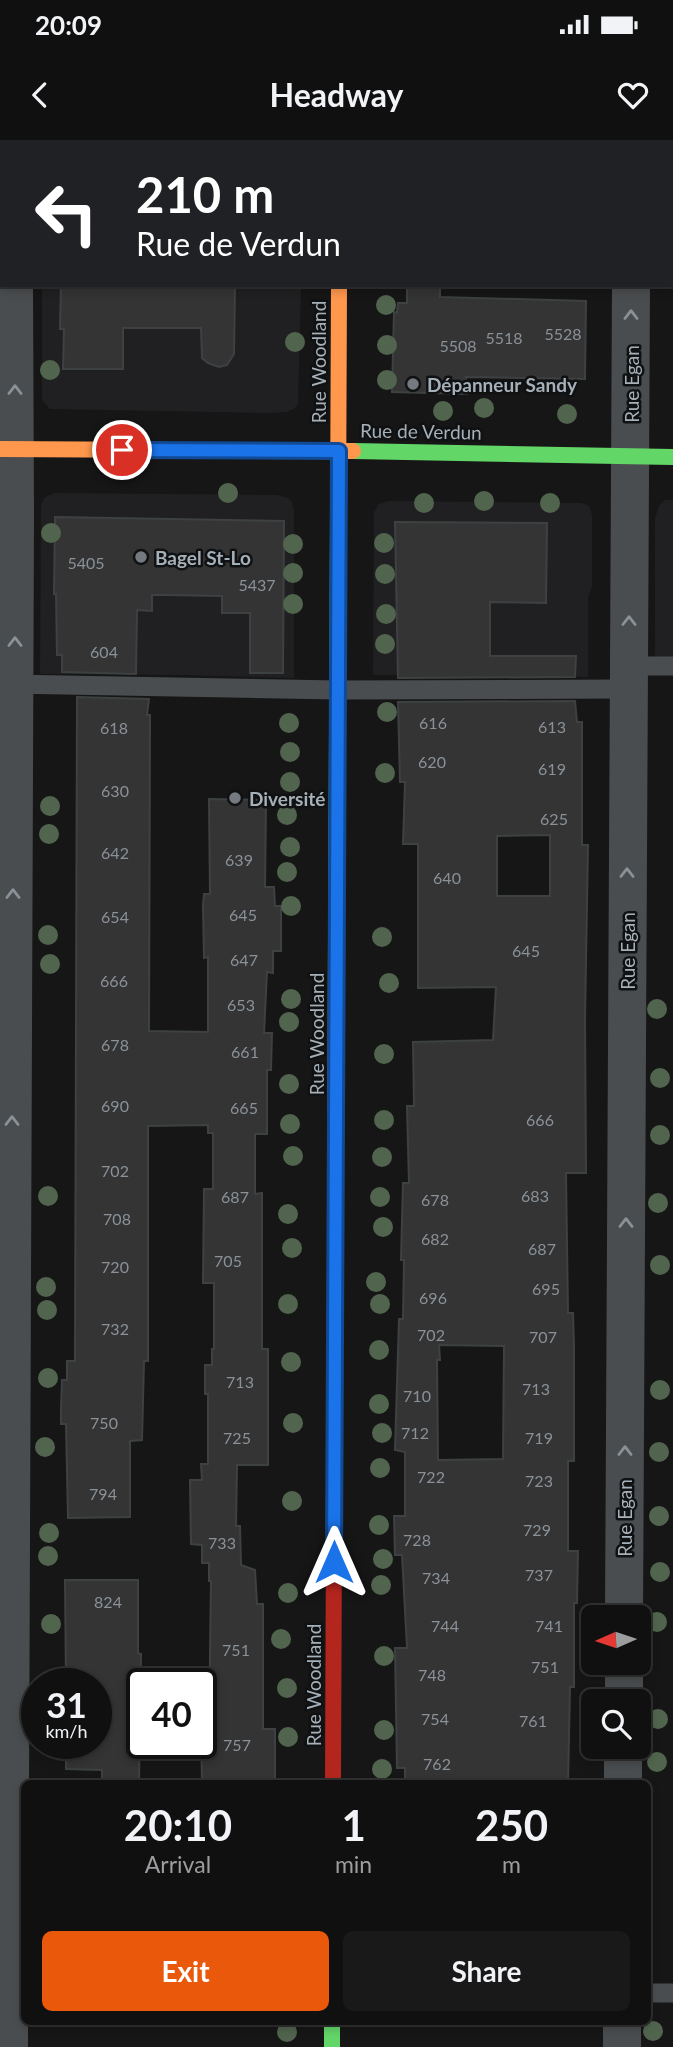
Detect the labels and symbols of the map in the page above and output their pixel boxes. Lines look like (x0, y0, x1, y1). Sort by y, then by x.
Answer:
street label: Rue Woodland (307, 301, 330, 423)
one-way arrow (623, 309, 639, 319)
house number: 5528 (544, 324, 582, 343)
house number: 5518 (485, 328, 523, 347)
house number: 5508 (439, 336, 477, 355)
street label: Rue Egan (620, 345, 643, 423)
place label: Dépanneur Sandy (427, 373, 578, 396)
marker: Dépanneur Sandy (405, 376, 421, 392)
one-way arrow (7, 384, 23, 395)
street label: Rue de Verdun (360, 418, 482, 444)
pin (92, 420, 152, 480)
place label: Bagel St-Lo (155, 546, 251, 569)
marker: Bagel St-Lo (133, 549, 149, 565)
house number: 5405 (67, 553, 105, 572)
house number: 5437 (238, 575, 276, 594)
one-way arrow (622, 616, 637, 627)
one-way arrow (7, 636, 22, 647)
house number: 604 (90, 642, 118, 661)
house number: 616 (419, 713, 447, 732)
house number: 613 (538, 717, 566, 736)
house number: 618 (100, 718, 128, 737)
house number: 620 (418, 752, 446, 771)
house number: 619 (538, 759, 566, 778)
house number: 630 (101, 781, 129, 800)
place label: Diversité (249, 787, 325, 810)
marker: Diversité (227, 790, 243, 806)
house number: 625 (540, 809, 568, 828)
house number: 642 (101, 843, 129, 862)
house number: 639 (225, 850, 253, 869)
house number: 640 (433, 868, 461, 887)
one-way arrow (619, 868, 635, 878)
one-way arrow (5, 888, 21, 899)
house number: 645 (229, 905, 257, 924)
house number: 654 (101, 907, 129, 926)
street label: Rue Egan (616, 912, 639, 990)
house number: 645 (512, 941, 540, 960)
house number: 647 (230, 950, 258, 969)
house number: 666 (100, 971, 128, 990)
street label: Rue Woodland (305, 973, 328, 1095)
house number: 653 (227, 995, 255, 1014)
house number: 678 (101, 1035, 129, 1054)
house number: 661 (231, 1042, 259, 1061)
house number: 690 (101, 1096, 129, 1115)
house number: 665 (230, 1098, 258, 1117)
house number: 666 (526, 1110, 554, 1129)
one-way arrow (4, 1116, 20, 1126)
house number: 702 (101, 1161, 129, 1180)
house number: 683 (521, 1186, 549, 1205)
house number: 687 (221, 1187, 249, 1206)
house number: 678 (421, 1190, 449, 1209)
house number: 708 (103, 1209, 131, 1228)
one-way arrow (618, 1218, 634, 1228)
house number: 682 (421, 1229, 449, 1248)
house number: 687 (528, 1239, 556, 1258)
house number: 705 (214, 1251, 242, 1270)
house number: 720 (101, 1257, 129, 1276)
house number: 695 (532, 1279, 560, 1298)
house number: 696 (419, 1288, 447, 1307)
house number: 732 (101, 1319, 129, 1338)
house number: 702 (417, 1325, 445, 1344)
house number: 707 (529, 1327, 557, 1346)
house number: 713 (226, 1372, 254, 1391)
house number: 713 (522, 1379, 550, 1398)
house number: 710 (403, 1386, 431, 1405)
house number: 750 (90, 1413, 118, 1432)
house number: 712 (401, 1423, 429, 1442)
house number: 725 (223, 1428, 251, 1447)
house number: 719 (525, 1428, 553, 1447)
one-way arrow (617, 1445, 633, 1456)
house number: 722 (417, 1467, 445, 1486)
house number: 723 (525, 1471, 553, 1490)
street label: Rue Egan (613, 1479, 636, 1557)
house number: 794 (89, 1484, 117, 1503)
house number: 729 (523, 1520, 551, 1539)
position arrow (297, 1525, 371, 1599)
house number: 728 (403, 1530, 431, 1549)
house number: 733 (208, 1533, 236, 1552)
house number: 737 (525, 1565, 553, 1584)
house number: 734 (422, 1568, 450, 1587)
house number: 824 (94, 1592, 122, 1611)
north arrow (581, 1605, 651, 1675)
house number: 744 (431, 1616, 459, 1635)
house number: 741 (535, 1616, 563, 1635)
street label: Rue Woodland (302, 1624, 325, 1746)
house number: 751 (222, 1640, 250, 1659)
house number: 751 (531, 1657, 559, 1676)
house number: 748 (418, 1665, 446, 1684)
speed limit sign: 40 (126, 1668, 217, 1759)
house number: 754 (421, 1709, 449, 1728)
house number: 761 (519, 1711, 547, 1730)
house number: 757 (223, 1735, 251, 1754)
house number: 762 (423, 1754, 451, 1773)

